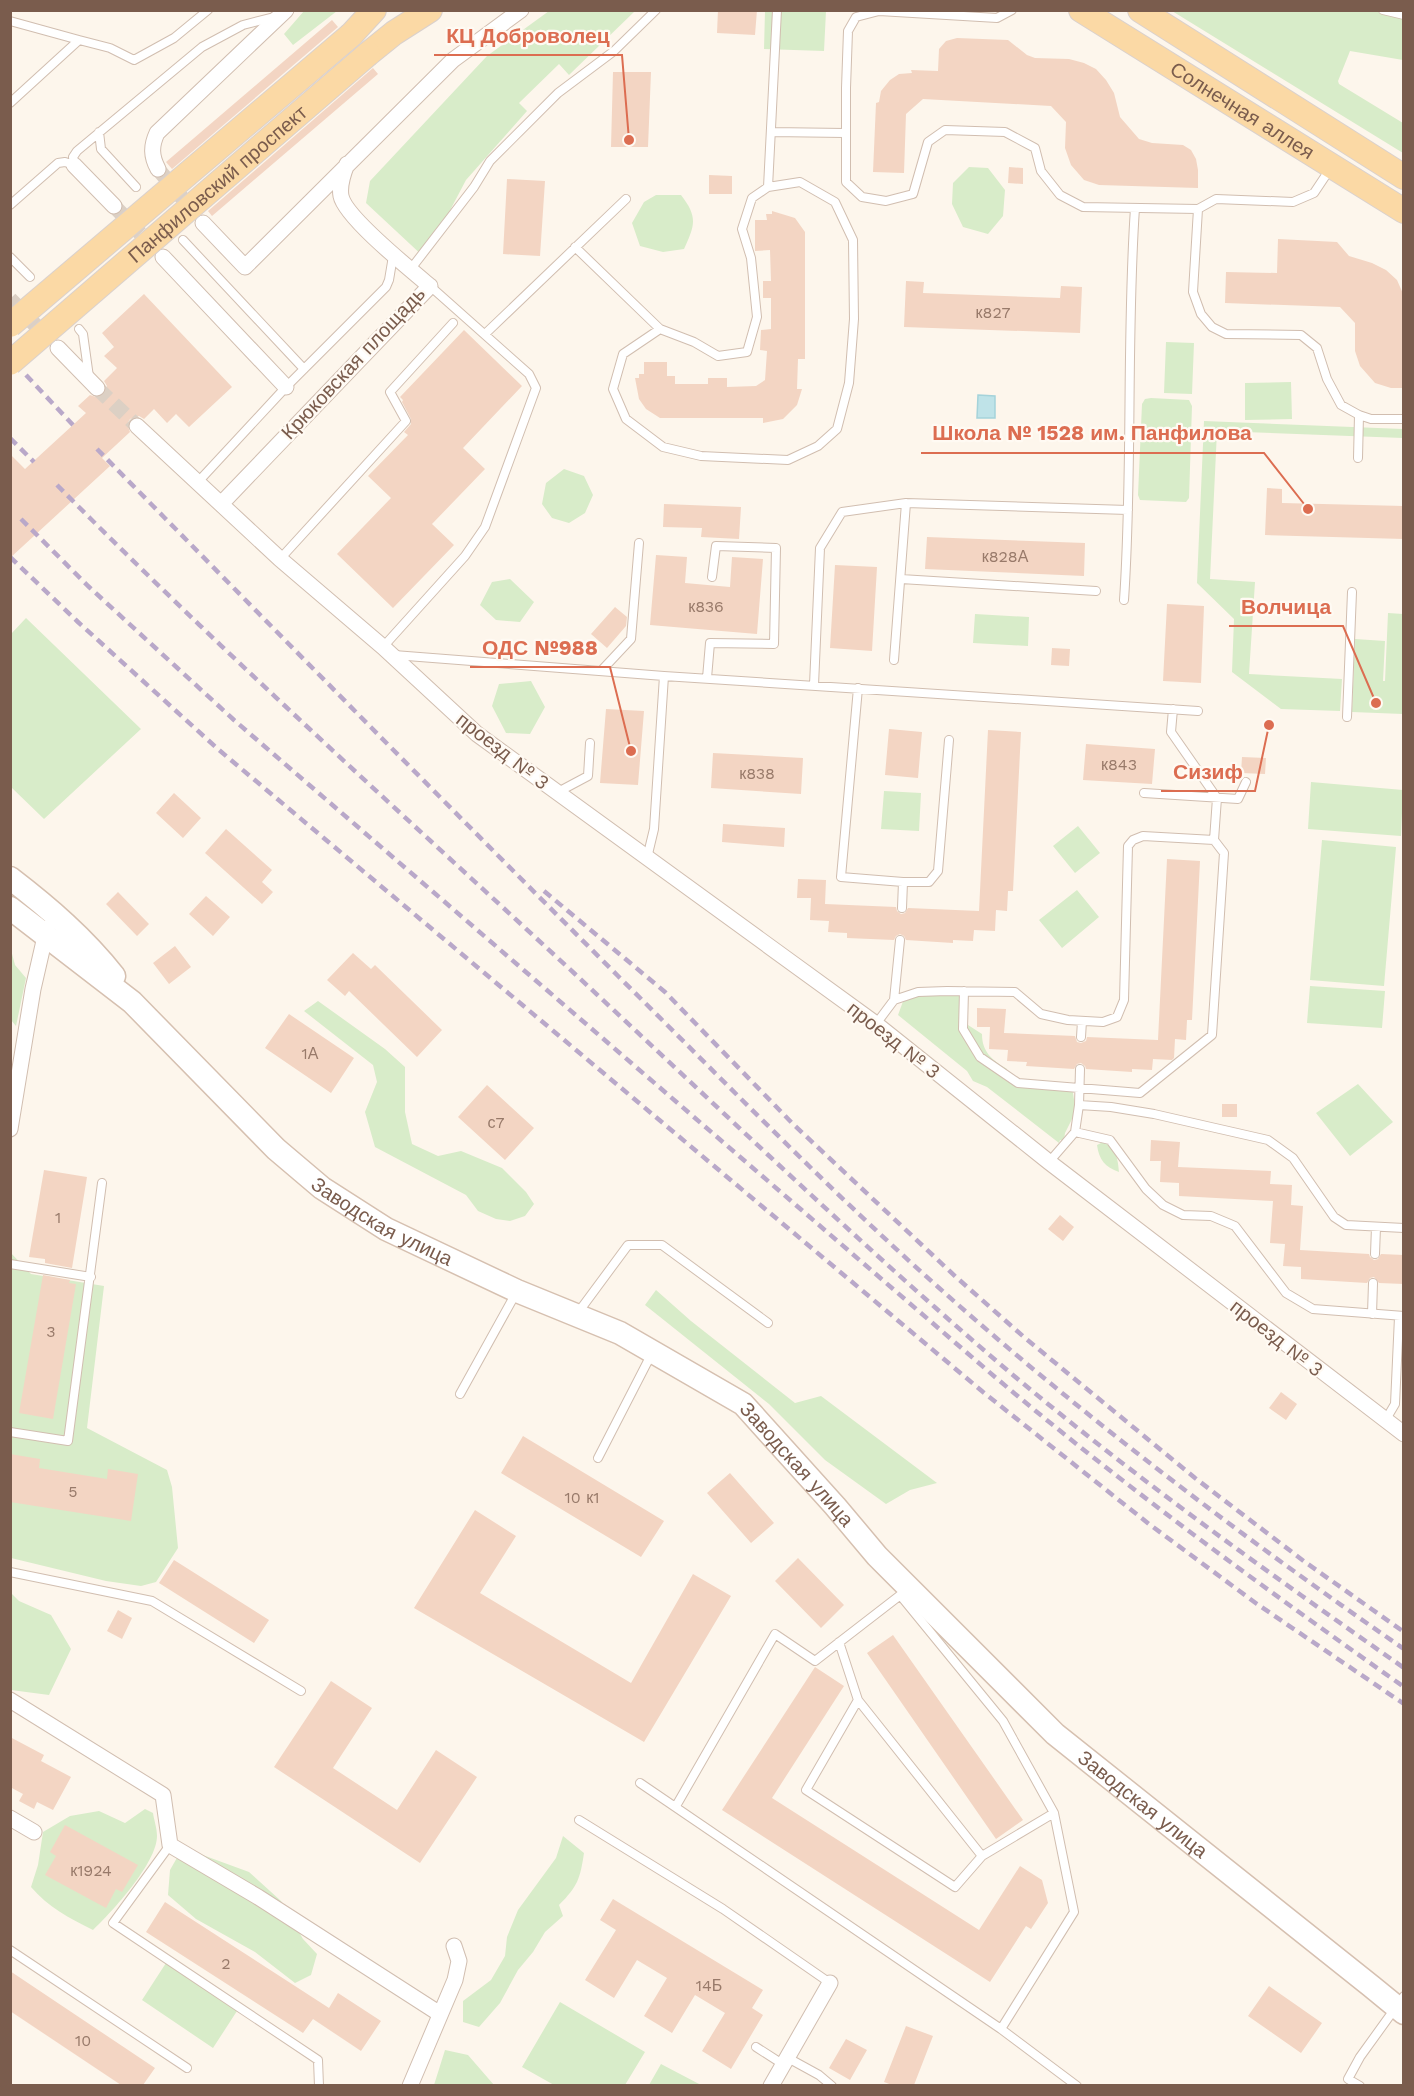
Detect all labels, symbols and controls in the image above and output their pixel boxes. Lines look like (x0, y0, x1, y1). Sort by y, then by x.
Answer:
callout: КЦ Доброволец (434, 16, 622, 55)
text: КЦ Доброволец (446, 23, 610, 48)
street label: Солнечная аллея (1166, 57, 1319, 164)
street label: Панфиловский проспект (123, 100, 312, 268)
street label: Крюковская площадь (276, 282, 430, 444)
house number: к827 (976, 303, 1010, 322)
callout: Школа № 1528 им. Панфилова (921, 414, 1264, 453)
text: Школа № 1528 им. Панфилова (932, 420, 1252, 445)
house number: к828А (982, 547, 1029, 566)
callout: Волчица (1229, 587, 1343, 626)
text: Волчица (1241, 594, 1331, 619)
house number: к836 (688, 597, 724, 616)
callout: ОДС №988 (470, 628, 610, 667)
text: ОДС №988 (482, 635, 598, 660)
street label: проезд № 3 (452, 707, 554, 795)
callout: Сизиф (1161, 752, 1255, 791)
house number: к843 (1101, 755, 1137, 774)
text: Сизиф (1173, 759, 1243, 784)
house number: к838 (739, 764, 775, 783)
street label: проезд № 3 (843, 996, 945, 1084)
house number: 1А (302, 1044, 319, 1063)
house number: с7 (488, 1113, 505, 1132)
street label: Заводская улица (306, 1172, 457, 1271)
house number: 1 (55, 1208, 61, 1227)
street label: проезд № 3 (1226, 1294, 1328, 1382)
house number: 3 (46, 1322, 56, 1341)
street label: Заводская улица (735, 1397, 859, 1532)
house number: 5 (68, 1482, 78, 1501)
house number: 10 к1 (565, 1488, 599, 1507)
street label: Заводская улица (1073, 1745, 1213, 1864)
house number: к1924 (70, 1861, 112, 1880)
house number: 2 (221, 1954, 231, 1973)
house number: 14Б (696, 1976, 722, 1995)
house number: 10 (75, 2031, 91, 2050)

